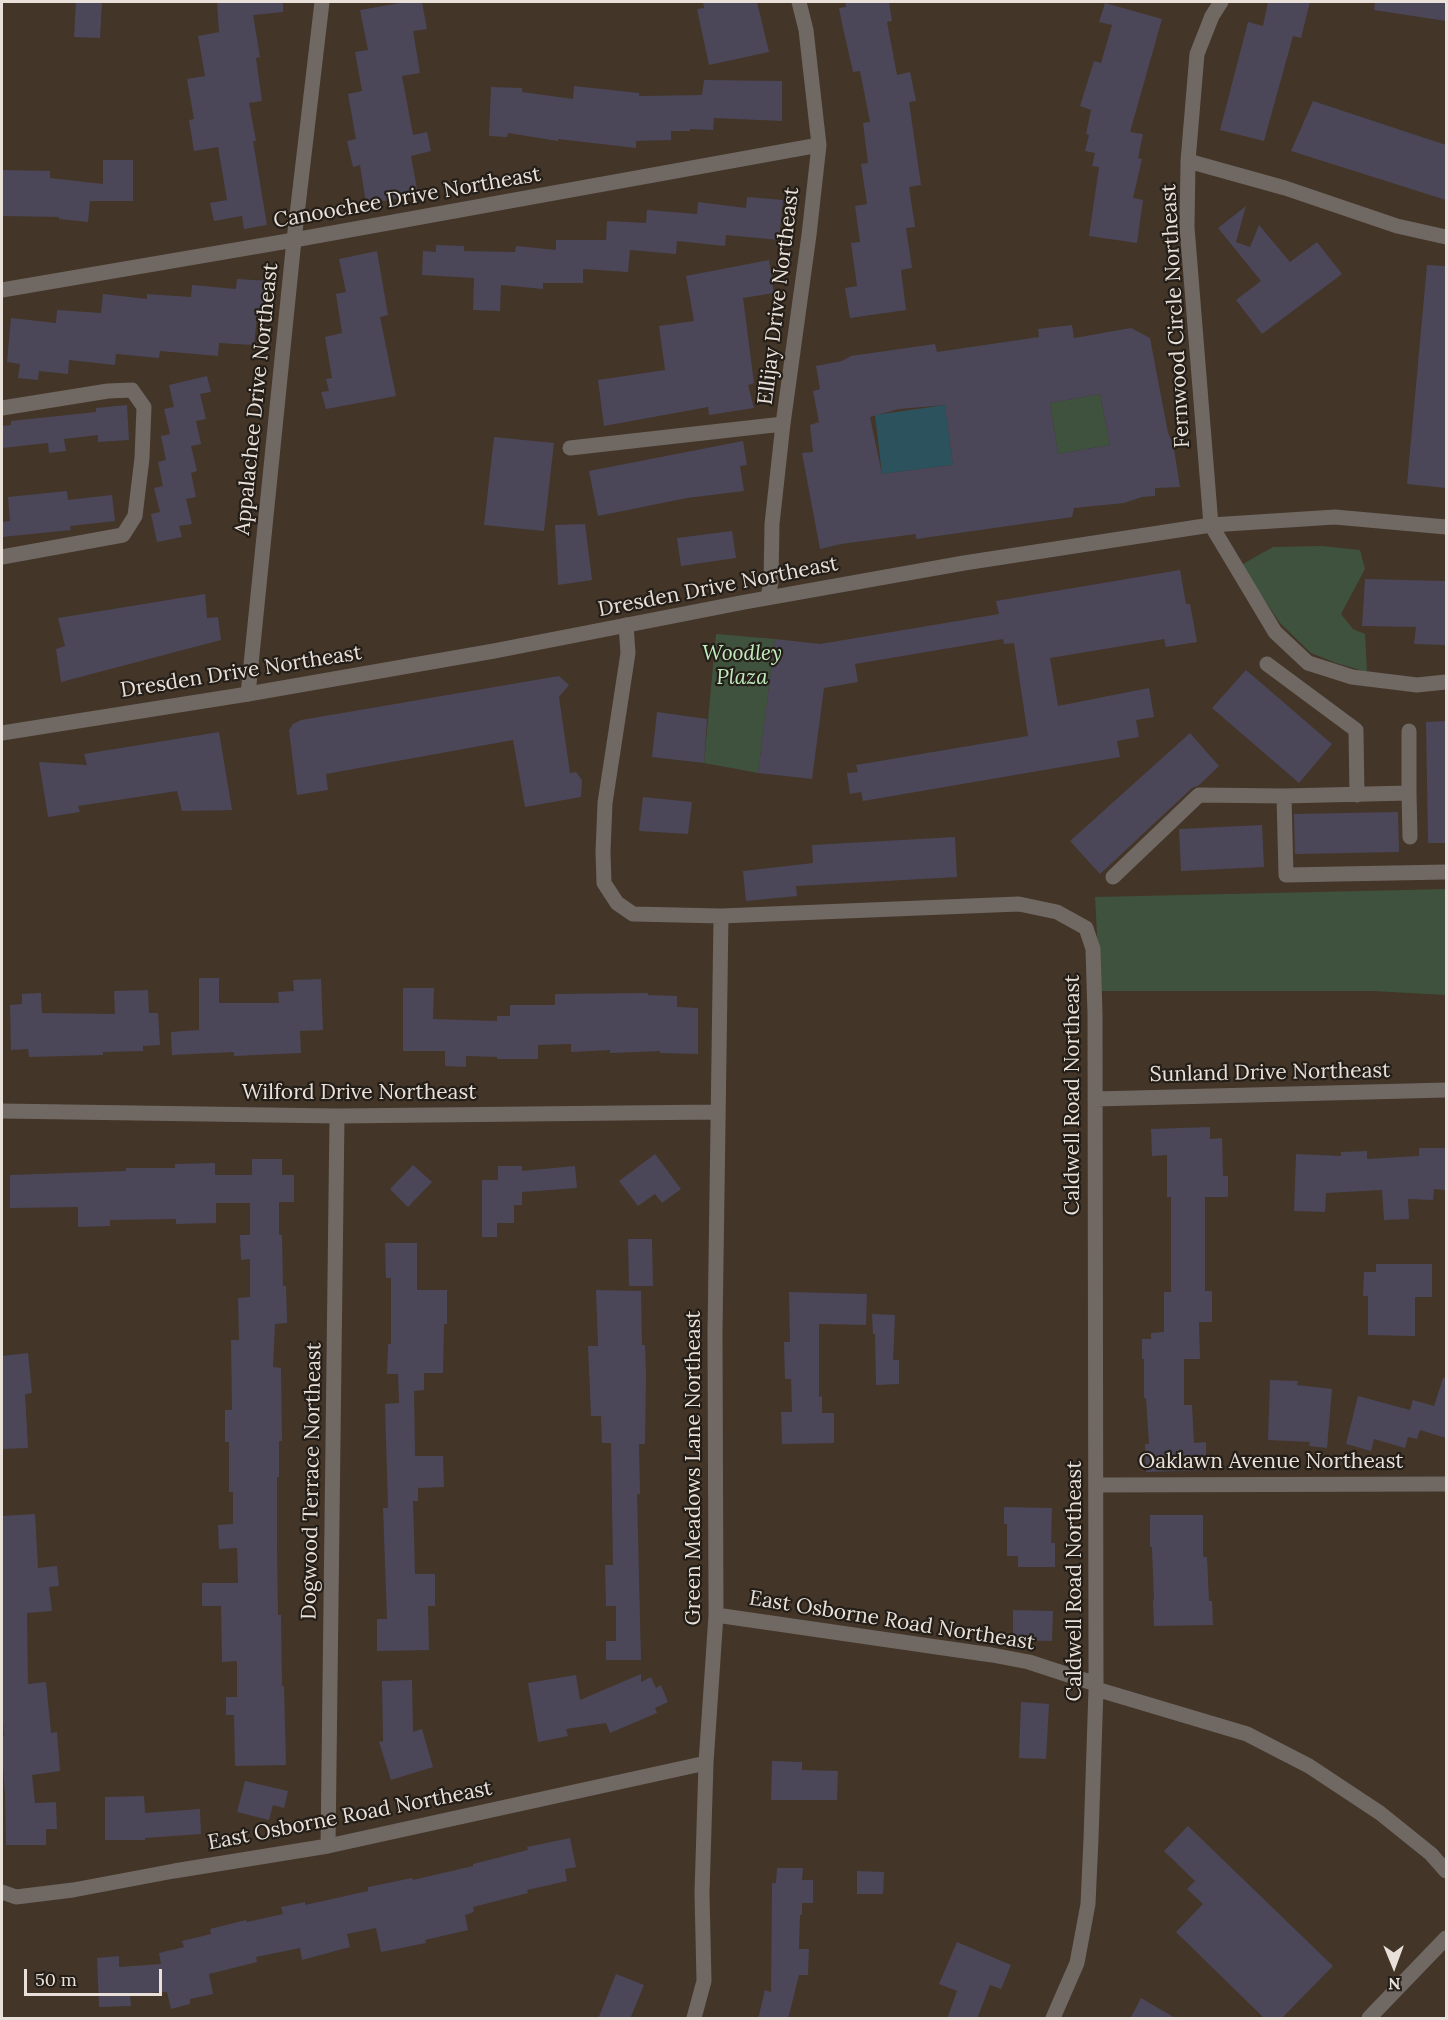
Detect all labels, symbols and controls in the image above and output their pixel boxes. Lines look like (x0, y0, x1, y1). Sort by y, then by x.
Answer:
street label: Canoochee Drive Northeast (271, 162, 543, 234)
street label: Fernwood Circle Northeast (1156, 183, 1196, 449)
street label: Ellijay Drive Northeast (753, 186, 805, 406)
street label: Appalachee Drive Northeast (230, 262, 284, 536)
street label: Dresden Drive Northeast (596, 551, 840, 623)
street label: Dresden Drive Northeast (119, 640, 363, 704)
park label: Woodley Plaza (702, 641, 782, 691)
street label: Caldwell Road Northeast (1060, 975, 1086, 1215)
street label: Sunland Drive Northeast (1150, 1058, 1390, 1088)
street label: Wilford Drive Northeast (242, 1080, 476, 1106)
street label: Green Meadows Lane Northeast (681, 1311, 707, 1625)
street label: Dogwood Terrace Northeast (297, 1342, 327, 1620)
street label: Oaklawn Avenue Northeast (1139, 1449, 1403, 1475)
street label: Caldwell Road Northeast (1062, 1461, 1088, 1701)
street label: East Osborne Road Northeast (747, 1586, 1037, 1656)
street label: East Osborne Road Northeast (206, 1776, 494, 1856)
north arrow (1364, 1936, 1424, 1996)
scale bar (27, 1957, 165, 1995)
text: 50 m (35, 1968, 77, 1991)
text: N (1388, 1974, 1401, 1994)

